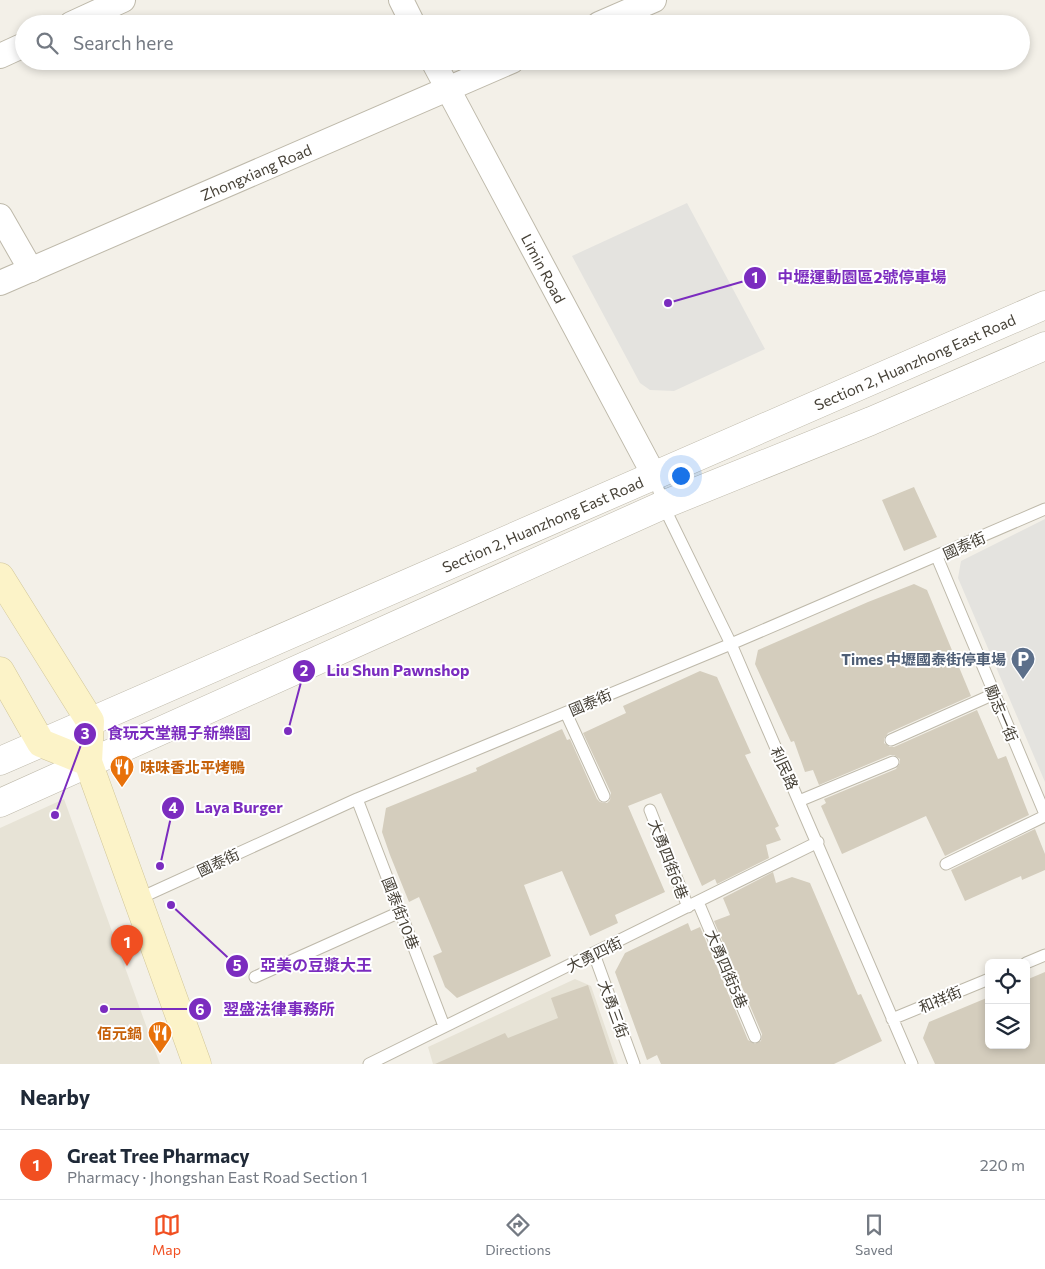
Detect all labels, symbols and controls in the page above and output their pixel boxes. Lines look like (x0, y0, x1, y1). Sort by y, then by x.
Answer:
search box (15, 15, 1030, 70)
icon: search (33, 29, 61, 57)
text: Search here (73, 31, 173, 54)
street label: Zhongxiang Road (198, 140, 314, 204)
street label: Limin Road (518, 231, 569, 306)
callout: 中壢運動園區2號停車場 (742, 262, 956, 293)
text: 中壢運動園區2號停車場 (777, 267, 947, 286)
text: 1 (752, 268, 758, 286)
street label: Section 2, Huanzhong East Road (811, 310, 1018, 414)
your location (668, 463, 694, 489)
street label: Section 2, Huanzhong East Road (439, 472, 646, 576)
street label: 國泰街 (940, 528, 988, 562)
parking icon: Times 中壢國泰街停車場 (1010, 646, 1036, 680)
place label: Times 中壢國泰街停車場 (841, 650, 1006, 668)
callout: Liu Shun Pawnshop (292, 655, 480, 686)
text: Liu Shun Pawnshop (326, 660, 470, 679)
text: 2 (300, 661, 308, 679)
street label: 勵志一街 (982, 682, 1022, 744)
street label: 國泰街 (566, 685, 614, 719)
callout: 食玩天堂親子新樂園 (72, 718, 261, 749)
text: 食玩天堂親子新樂園 (107, 723, 251, 742)
text: 3 (81, 724, 90, 742)
street label: 利民路 (768, 744, 802, 792)
restaurant icon: 味味香北平烤鴨 (109, 754, 135, 788)
place label: 味味香北平烤鴨 (140, 758, 245, 776)
callout: Laya Burger (160, 792, 293, 823)
text: Laya Burger (195, 797, 283, 816)
text: 4 (168, 798, 178, 816)
street label: 大勇四街6巷 (646, 817, 692, 901)
street label: 國泰街 (194, 844, 242, 880)
street label: 國泰街10巷 (379, 874, 423, 952)
pin: 1 (111, 925, 143, 966)
street label: 大勇四街5巷 (702, 927, 752, 1011)
street label: 大勇四街 (563, 933, 625, 975)
callout: 亞美の豆漿大王 (225, 950, 382, 981)
text: 亞美の豆漿大王 (260, 955, 372, 974)
text: 5 (233, 956, 242, 974)
map controls (985, 959, 1030, 1049)
button: locate (985, 959, 1030, 1004)
street label: 大勇三街 (595, 978, 633, 1040)
street label: 和祥街 (916, 982, 964, 1016)
callout: 翌盛法律事務所 (188, 994, 345, 1025)
text: 翌盛法律事務所 (223, 999, 335, 1018)
text: 6 (195, 1000, 205, 1018)
button: layers (985, 1004, 1030, 1049)
restaurant icon: 佰元鍋 (147, 1020, 173, 1054)
place label: 佰元鍋 (97, 1024, 142, 1042)
text: Nearby (20, 1084, 90, 1109)
text: Great Tree Pharmacy (67, 1144, 250, 1167)
text: 1 (32, 1155, 40, 1174)
text: 220 m (980, 1155, 1025, 1174)
text: Pharmacy · Jhongshan East Road Section 1 (67, 1167, 368, 1186)
tab: Map (152, 1211, 181, 1258)
tab: Directions (485, 1211, 551, 1258)
tab: Saved (855, 1211, 893, 1258)

